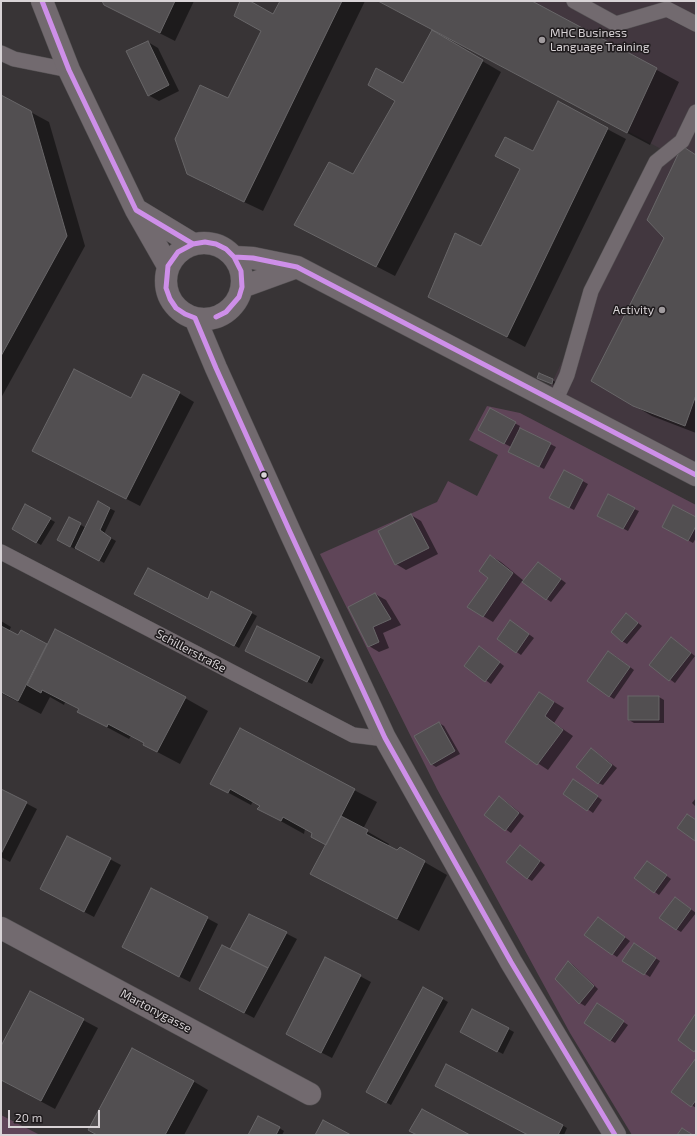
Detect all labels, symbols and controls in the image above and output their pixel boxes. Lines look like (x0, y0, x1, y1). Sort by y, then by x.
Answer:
place label: MHC Business Language Training (550, 26, 649, 54)
marker: MHC Business Language Training (537, 35, 547, 45)
place label: Activity (613, 303, 654, 317)
marker: Activity (657, 305, 667, 315)
unlabelled marker (259, 470, 269, 480)
street label: Schillerstraße (153, 626, 229, 676)
street label: Martonygasse (118, 986, 194, 1036)
scale bar (10, 1102, 102, 1128)
text: 20 m (15, 1110, 42, 1124)

